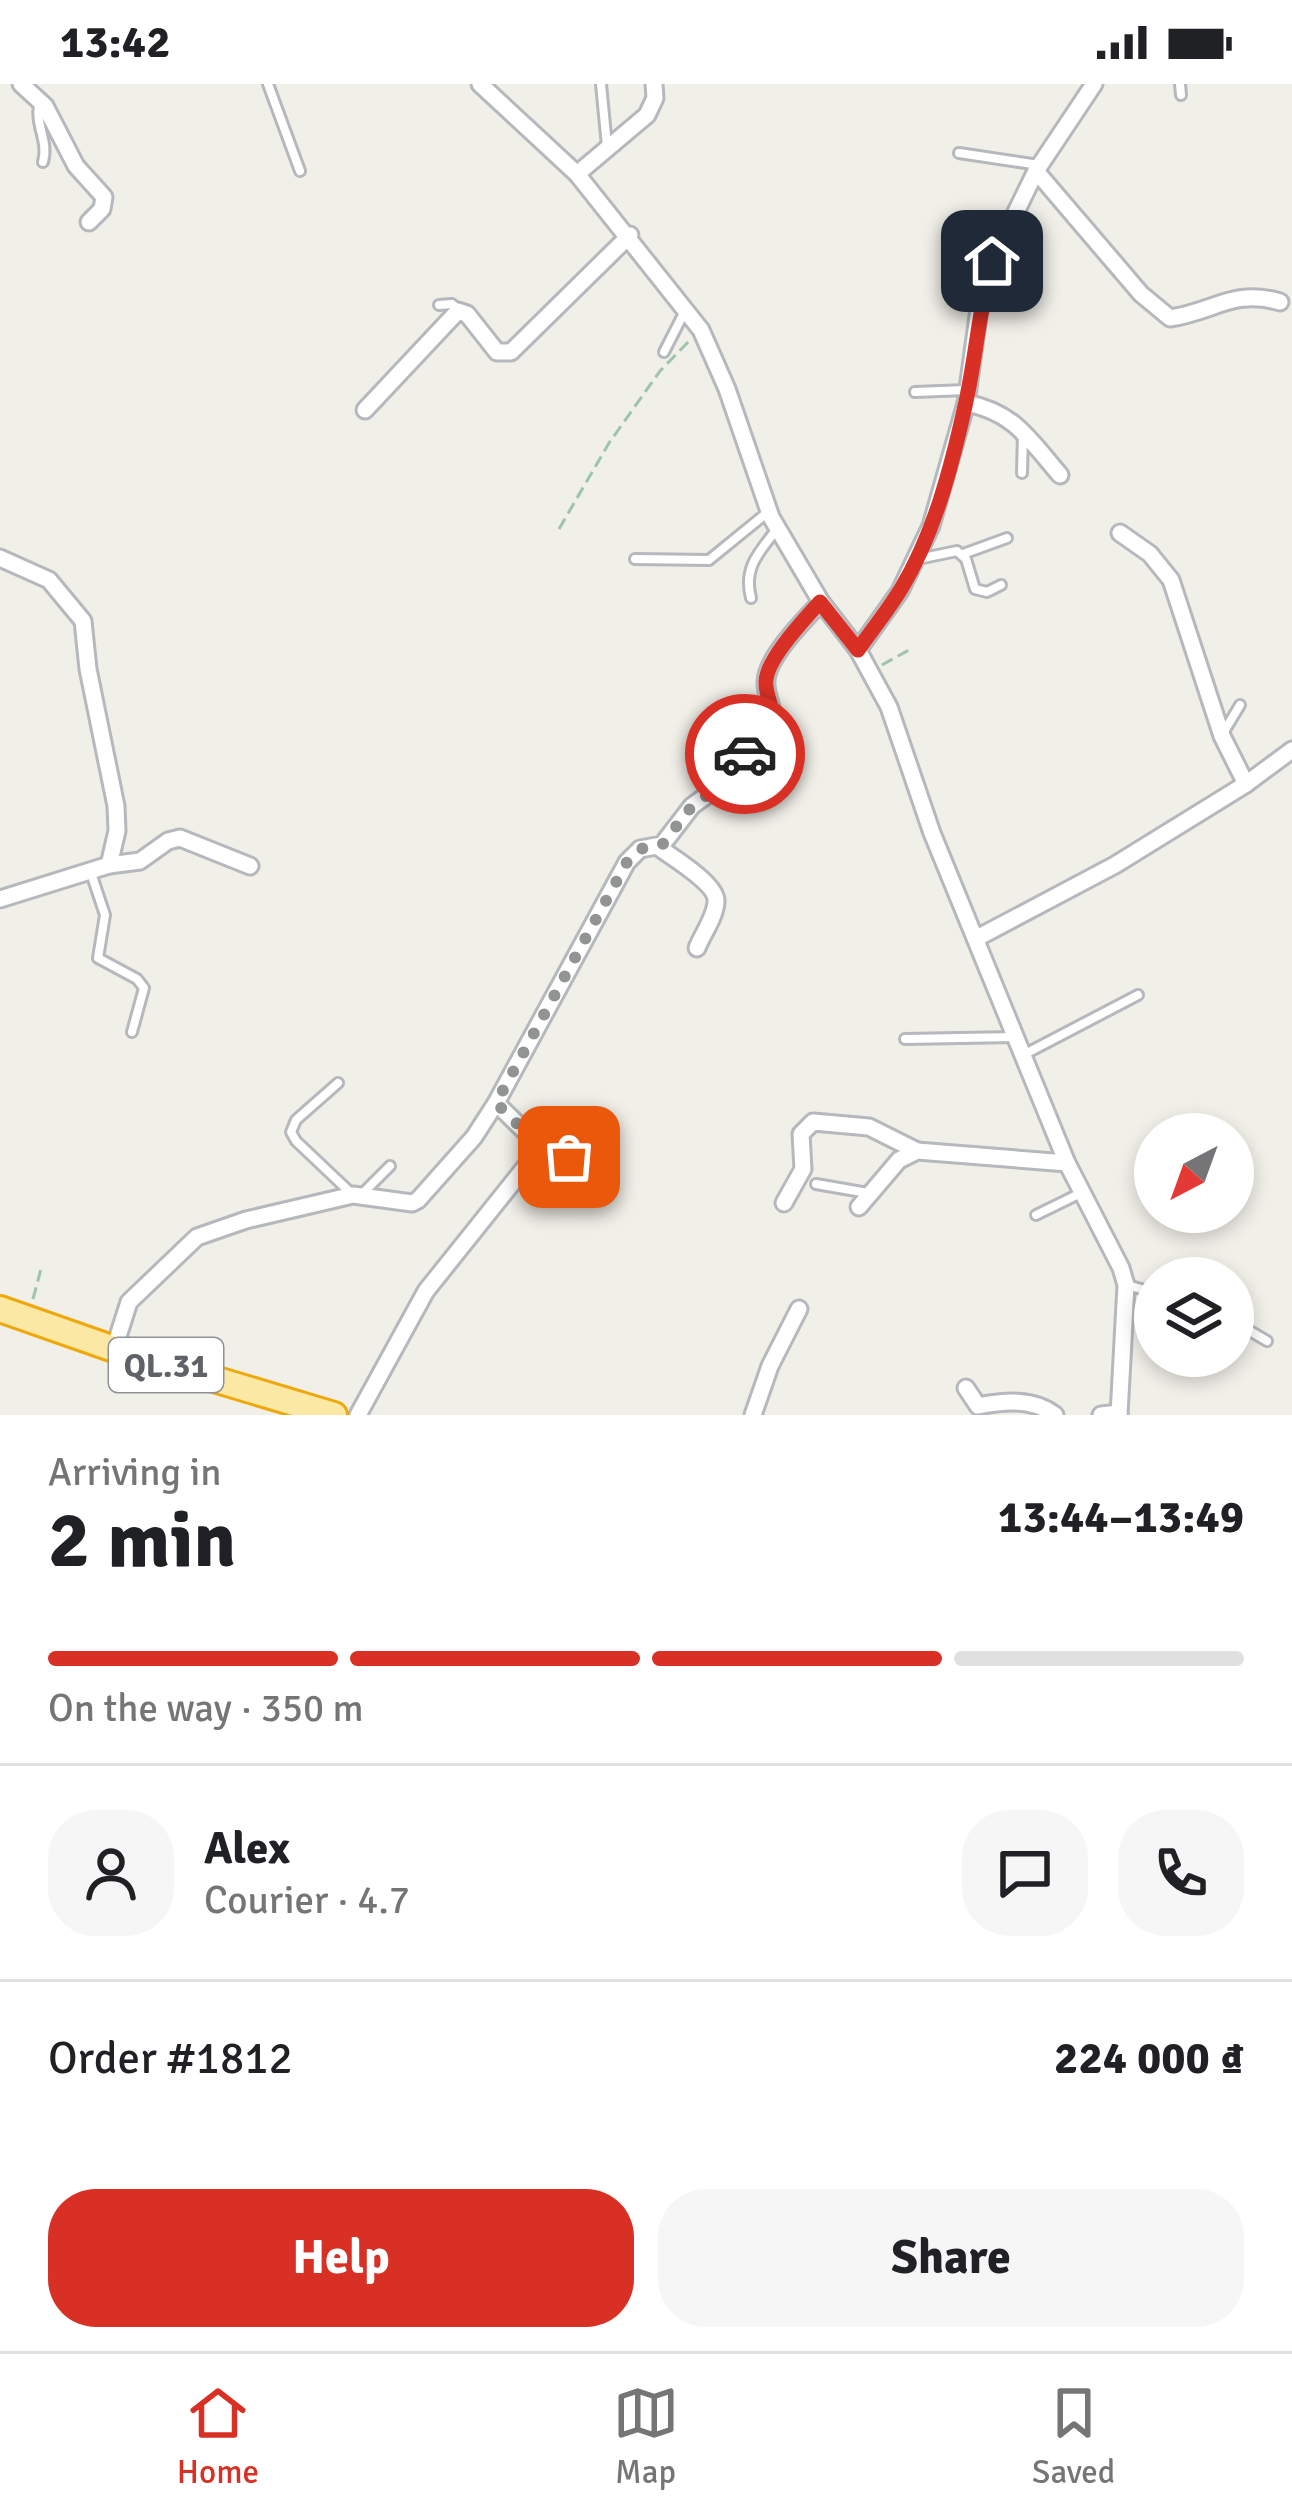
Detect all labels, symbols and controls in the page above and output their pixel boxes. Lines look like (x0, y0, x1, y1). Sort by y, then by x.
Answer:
text: 13:42 (60, 15, 170, 70)
pin (941, 210, 1043, 312)
icon: home (959, 228, 1025, 294)
courier (685, 694, 805, 814)
icon: car (712, 721, 778, 787)
pin (518, 1106, 620, 1208)
north arrow (1134, 1113, 1254, 1233)
map controls (1134, 1113, 1254, 1377)
icon: bag (536, 1124, 602, 1190)
button: layers (1134, 1257, 1254, 1377)
road number: QL.31 (109, 1338, 223, 1392)
text: Arriving in (48, 1448, 222, 1496)
text: 13:44–13:49 (998, 1490, 1244, 1545)
text: 2 min (48, 1493, 236, 1589)
text: On the way · 350 m (48, 1684, 364, 1732)
button: person (48, 1810, 174, 1936)
button: chat (962, 1810, 1088, 1936)
button: phone (1118, 1810, 1244, 1936)
text: Alex (204, 1821, 290, 1876)
text: Courier · 4.7 (204, 1876, 410, 1924)
text: Order #1812 (48, 2031, 293, 2086)
text: 224 000 ₫ (1054, 2031, 1244, 2086)
button: Help (48, 2189, 634, 2327)
button: Share (658, 2189, 1244, 2327)
tab: Home (177, 2380, 259, 2493)
tab: Map (613, 2380, 679, 2493)
tab: Saved (1032, 2380, 1115, 2493)

